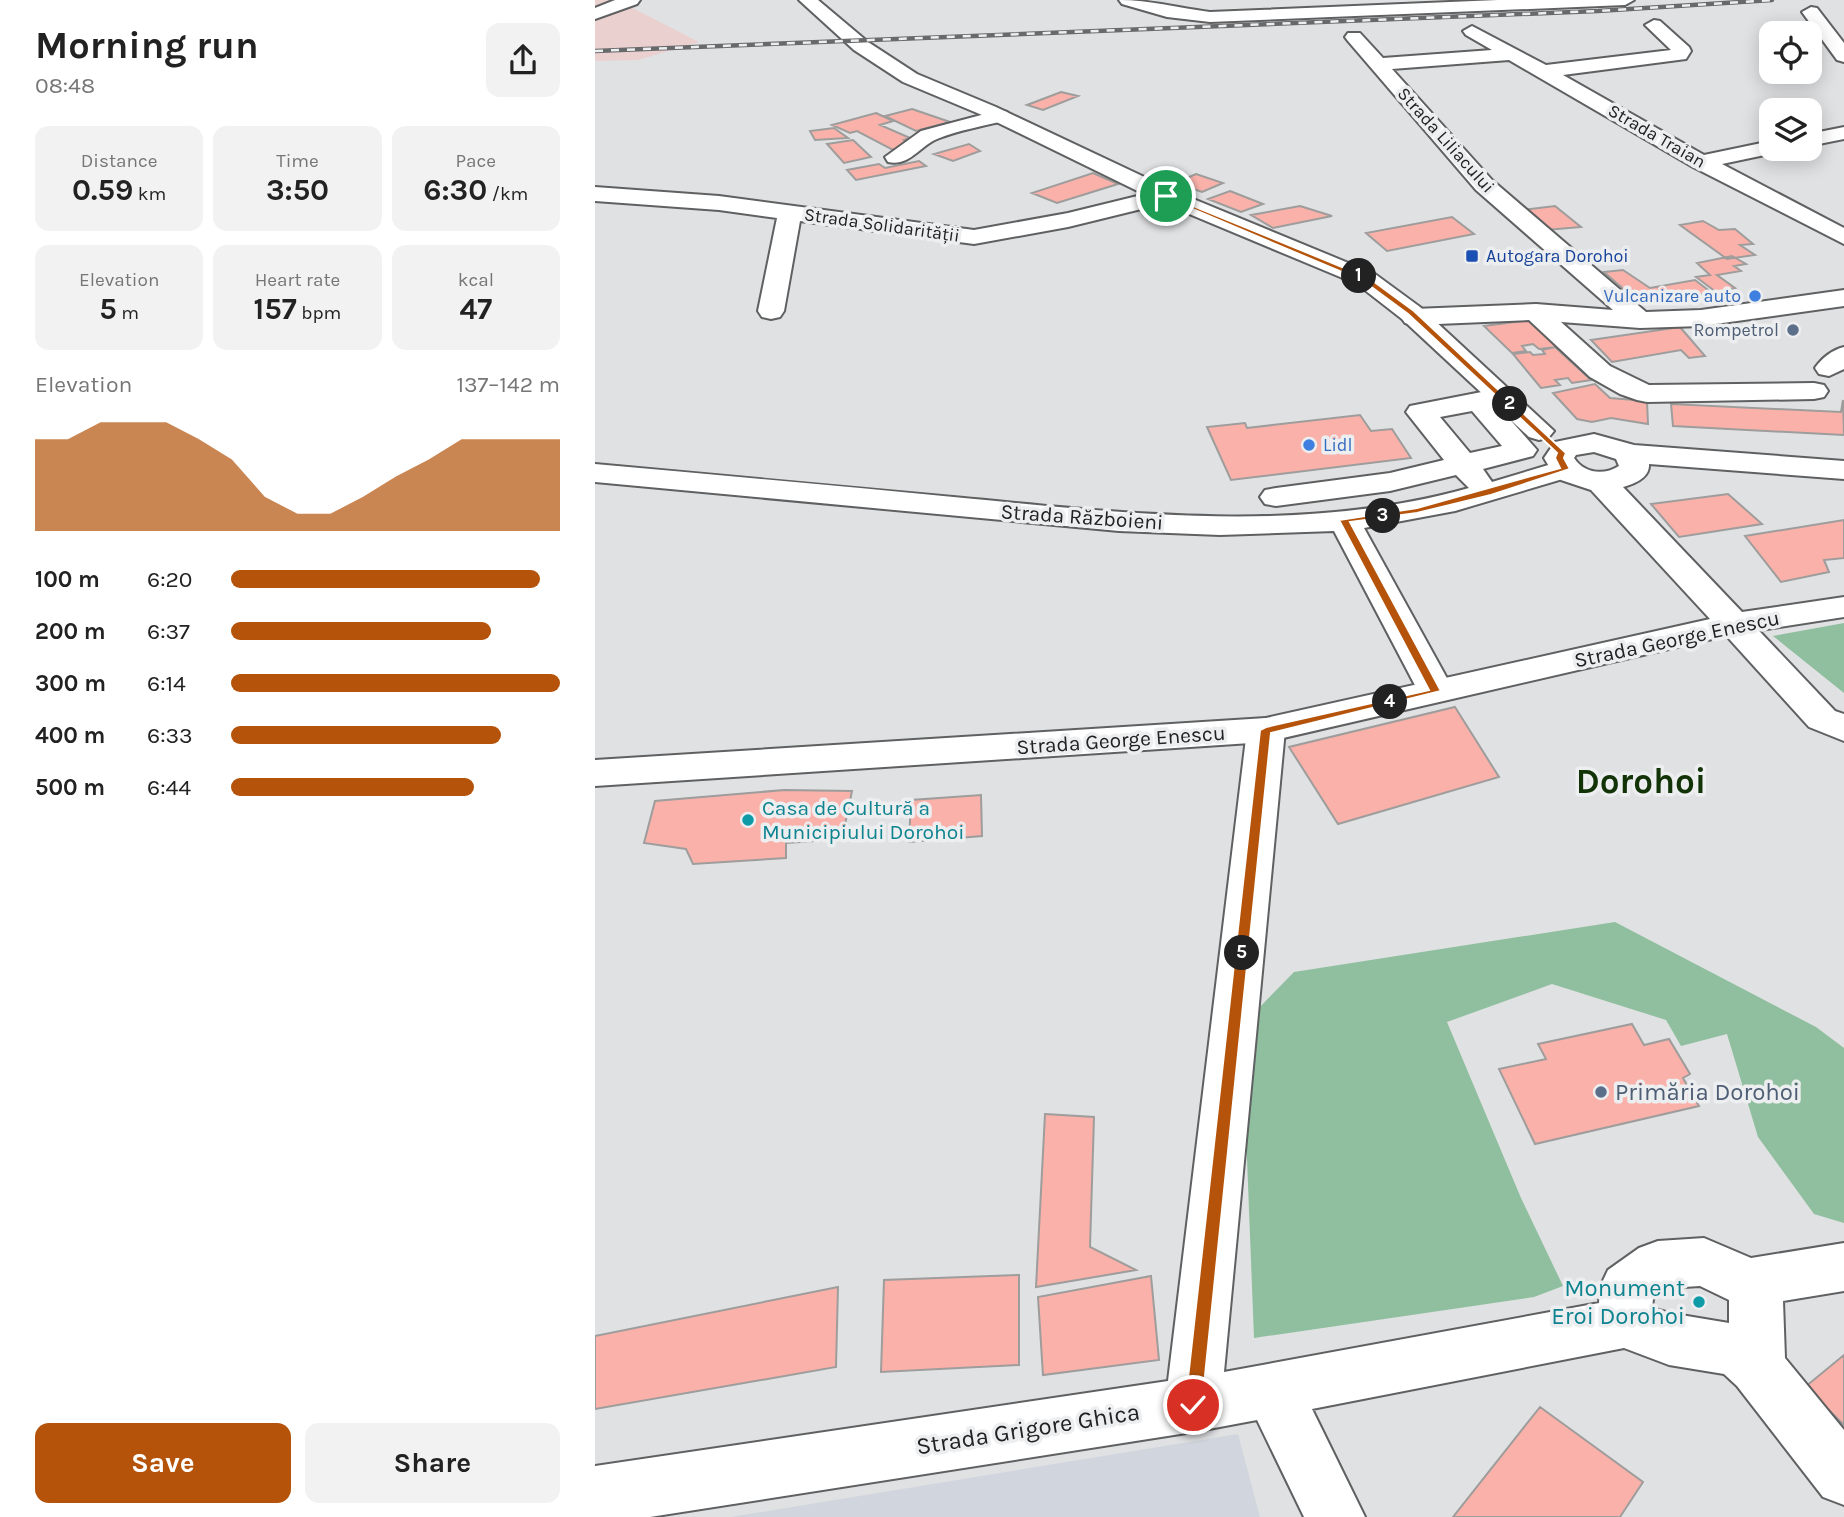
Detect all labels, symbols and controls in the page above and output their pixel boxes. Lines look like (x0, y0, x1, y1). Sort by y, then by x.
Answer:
map controls (1759, 21, 1822, 161)
button: locate (1759, 21, 1822, 84)
text: Morning run (35, 23, 259, 68)
button: share (486, 23, 560, 97)
text: 08:48 (35, 72, 95, 99)
street label: Strada Liliacului (1393, 83, 1499, 197)
button: layers (1759, 98, 1822, 161)
street label: Strada Traian (1604, 99, 1710, 173)
text: Distance (81, 150, 158, 172)
text: Time (276, 150, 319, 172)
text: Pace (456, 150, 496, 172)
pin (1136, 166, 1196, 226)
text: 0.59 (72, 172, 133, 208)
text: 3:50 (266, 172, 329, 208)
text: 6:30 (423, 172, 487, 208)
icon: arrive (1147, 177, 1185, 215)
text: km (133, 183, 166, 205)
text: /km (487, 183, 528, 205)
street label: Strada Solidarității (803, 203, 961, 247)
place label: Autogara Dorohoi (1486, 245, 1629, 267)
marker: Autogara Dorohoi (1464, 248, 1480, 264)
pin: 1 (1341, 258, 1377, 294)
text: 1 (1355, 264, 1362, 286)
text: Elevation (79, 269, 159, 291)
text: Heart rate (255, 269, 340, 291)
text: kcal (458, 269, 494, 291)
place label: Vulcanizare auto (1604, 285, 1741, 307)
marker: Vulcanizare auto (1747, 288, 1763, 304)
text: 5 (99, 291, 117, 327)
text: 157 (254, 291, 297, 327)
text: 47 (459, 291, 492, 327)
text: m (117, 302, 139, 324)
text: bpm (297, 302, 341, 324)
place label: Rompetrol (1693, 319, 1779, 341)
marker: Rompetrol (1785, 322, 1801, 338)
text: Elevation (35, 371, 132, 398)
text: 137–142 m (456, 371, 560, 398)
pin: 2 (1493, 386, 1527, 422)
text: 2 (1504, 392, 1515, 414)
place label: Lidl (1323, 434, 1352, 456)
marker: Lidl (1301, 437, 1317, 453)
pin: 3 (1365, 498, 1401, 534)
street label: Strada Războieni (1000, 499, 1164, 535)
text: 3 (1377, 504, 1388, 526)
text: 100 m (35, 566, 100, 593)
text: 6:20 (147, 566, 192, 593)
street label: Strada George Enescu (1572, 606, 1782, 672)
text: 200 m (35, 618, 106, 645)
text: 6:37 (147, 618, 190, 645)
text: 300 m (35, 670, 106, 697)
text: 6:14 (147, 670, 186, 697)
pin: 4 (1373, 684, 1407, 720)
text: 4 (1384, 690, 1395, 712)
street label: Strada George Enescu (1016, 721, 1226, 759)
text: 400 m (35, 722, 105, 749)
text: 6:33 (147, 722, 193, 749)
district label: Dorohoi (1576, 761, 1706, 802)
text: 500 m (35, 774, 105, 801)
text: 6:44 (147, 774, 191, 801)
place label: Casa de Cultură a Municipiului Dorohoi (762, 796, 964, 844)
marker: Casa de Cultură a Municipiului Dorohoi (740, 812, 756, 828)
pin: 5 (1225, 936, 1259, 970)
text: 5 (1236, 941, 1247, 963)
place label: Primăria Dorohoi (1615, 1078, 1800, 1106)
marker: Primăria Dorohoi (1593, 1084, 1609, 1100)
place label: Monument Eroi Dorohoi (1551, 1274, 1685, 1330)
marker: Monument Eroi Dorohoi (1691, 1294, 1707, 1310)
pin (1163, 1375, 1223, 1435)
icon: check (1174, 1386, 1212, 1424)
street label: Strada Grigore Ghica (914, 1398, 1142, 1460)
button: Save (35, 1423, 291, 1503)
button: Share (305, 1423, 560, 1503)

